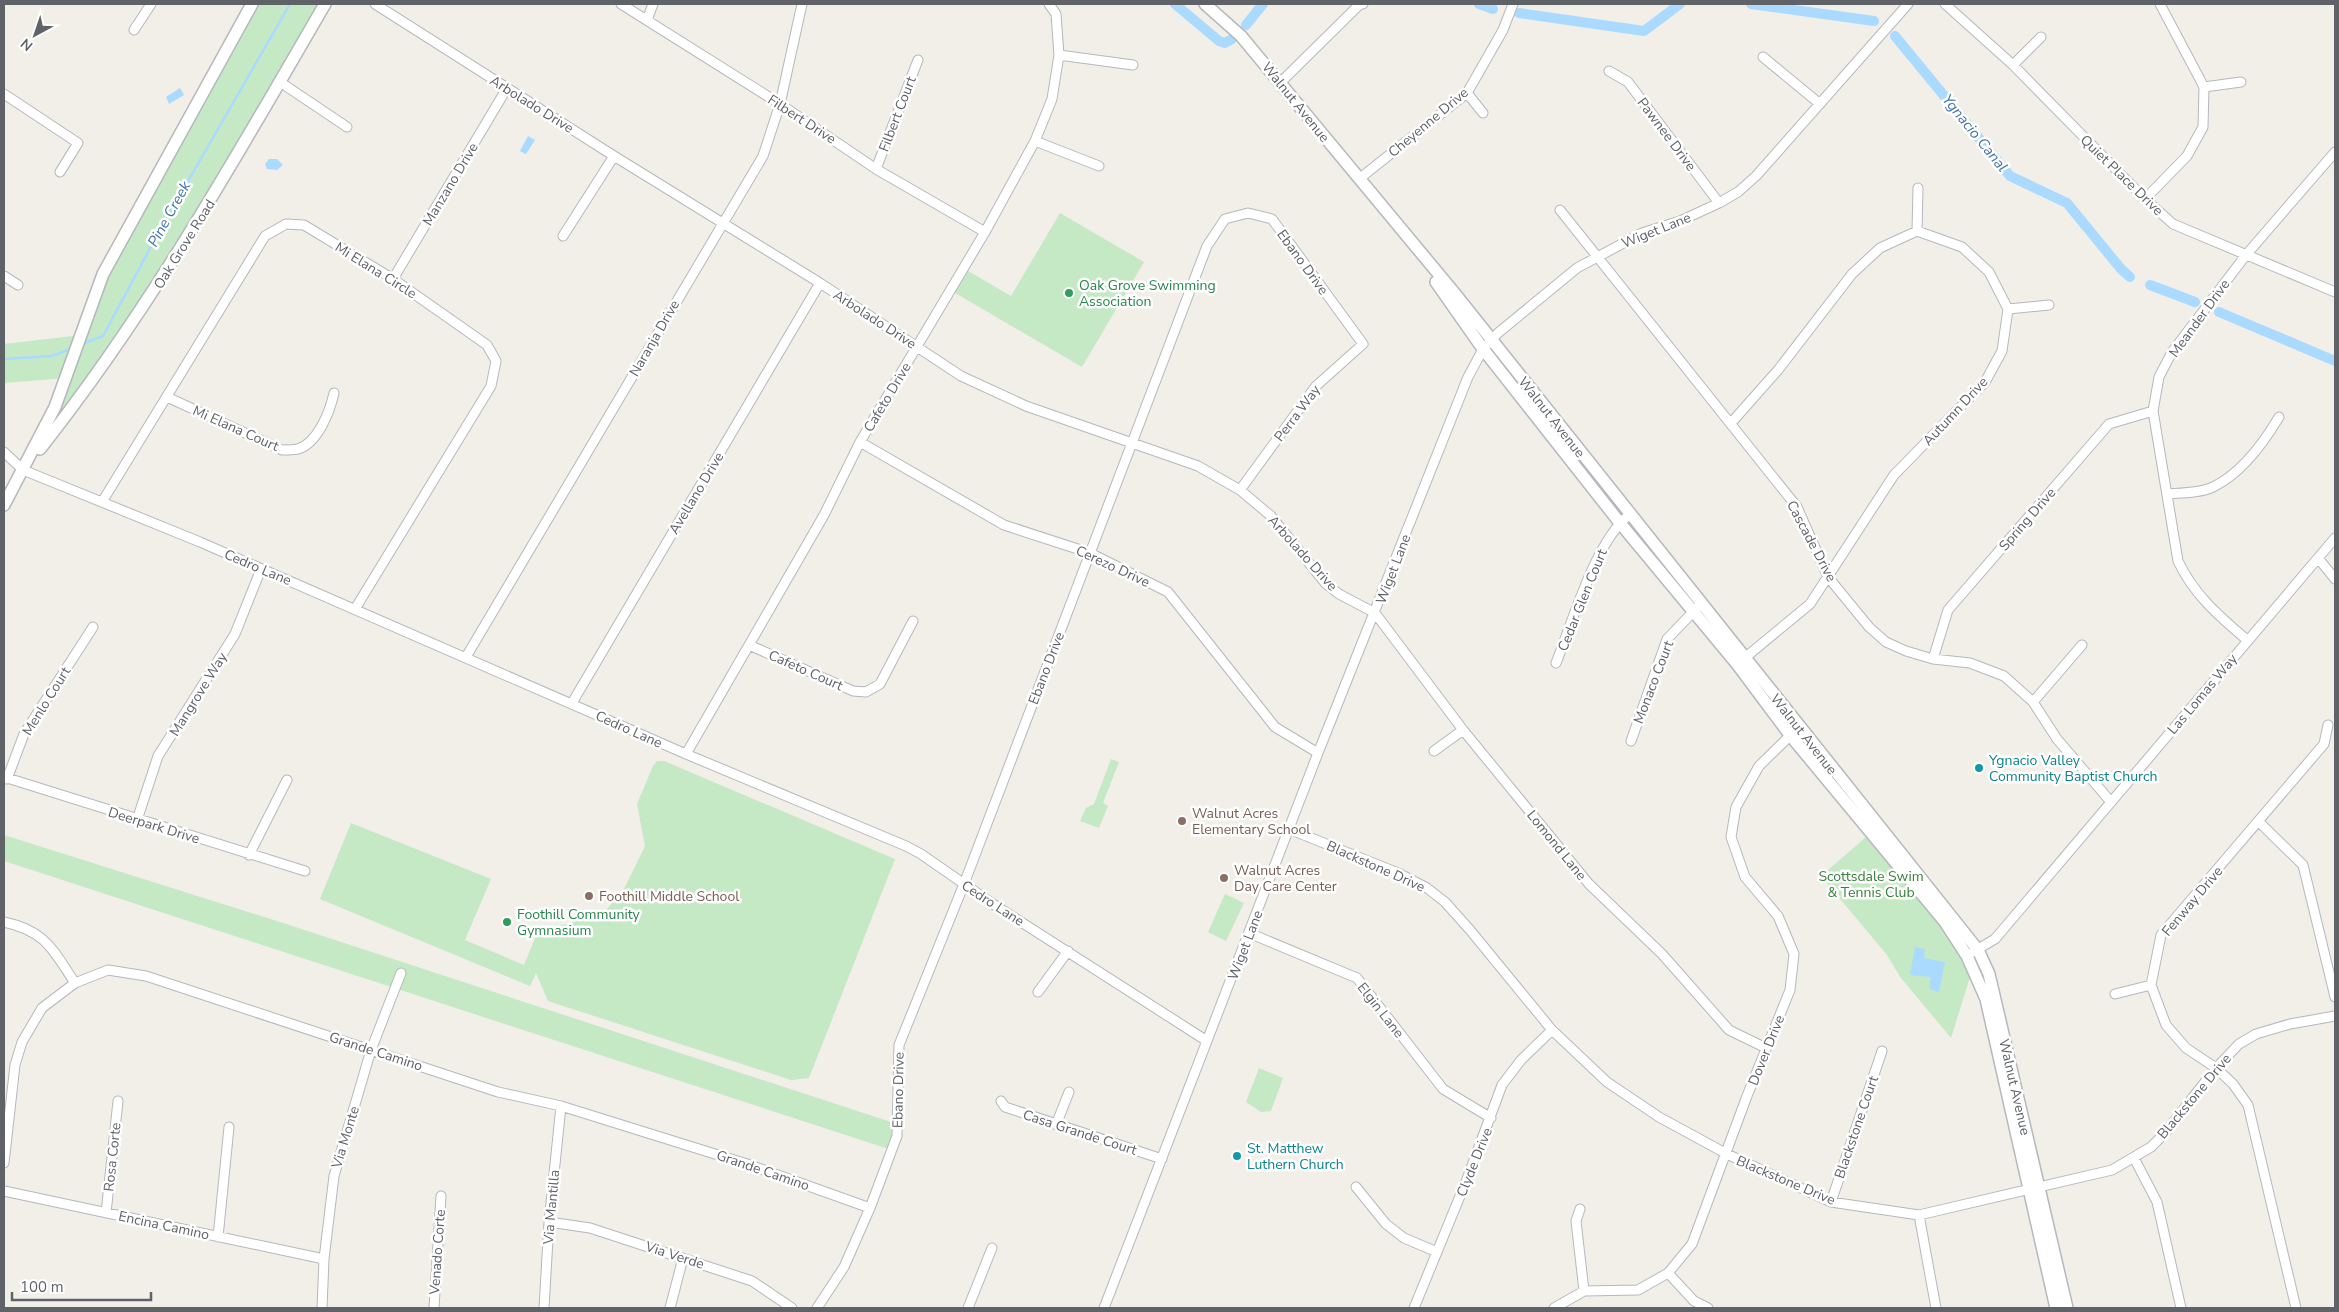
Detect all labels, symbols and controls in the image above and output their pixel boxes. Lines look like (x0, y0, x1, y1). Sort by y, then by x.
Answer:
north arrow (10, 10, 60, 60)
text: N (17, 34, 37, 55)
street label: Walnut Avenue (1257, 58, 1334, 146)
street label: Arbolado Drive (486, 71, 577, 138)
street label: Filbert Court (874, 74, 921, 155)
street label: Cheyenne Drive (1384, 83, 1473, 162)
street label: Filbert Drive (764, 90, 840, 149)
water label: Ygnacio Canal (1938, 90, 2012, 176)
street label: Pawnee Drive (1633, 94, 1700, 175)
street label: Quiet Place Drive (2076, 131, 2167, 220)
street label: Manzano Drive (418, 139, 483, 229)
water label: Pine Creek (143, 177, 195, 250)
street label: Oak Grove Road (149, 196, 220, 293)
street label: Wiget Lane (1619, 208, 1694, 253)
street label: Ebano Drive (1272, 226, 1333, 299)
street label: Mi Elana Circle (331, 238, 420, 303)
street label: Meander Drive (2165, 275, 2234, 361)
place label: Oak Grove Swimming Association (1079, 276, 1216, 311)
street label: Arbolado Drive (830, 285, 920, 353)
marker: Oak Grove Swimming Association (1063, 287, 1075, 299)
street label: Naranja Drive (625, 296, 684, 380)
street label: Cafeto Drive (859, 359, 916, 436)
street label: Walnut Avenue (1514, 373, 1589, 462)
street label: Autumn Drive (1919, 373, 1992, 450)
street label: Perra Way (1270, 381, 1325, 445)
street label: Mi Elana Court (190, 401, 282, 456)
street label: Avellano Drive (664, 449, 728, 538)
street label: Spring Drive (1995, 484, 2060, 555)
street label: Cascade Drive (1782, 497, 1841, 585)
street label: Arbolado Drive (1264, 511, 1342, 595)
street label: Wiget Lane (1371, 532, 1415, 607)
street label: Cerezo Drive (1073, 541, 1153, 592)
street label: Cedro Lane (221, 545, 294, 590)
street label: Cedar Glen Court (1553, 546, 1612, 654)
street label: Ebano Drive (1024, 629, 1069, 707)
street label: Monaco Court (1629, 638, 1678, 727)
street label: Cafeto Court (766, 646, 846, 695)
street label: Mangrove Way (165, 648, 232, 740)
street label: Las Lomas Way (2163, 649, 2242, 739)
street label: Menlo Court (18, 663, 75, 739)
street label: Walnut Avenue (1766, 690, 1841, 779)
street label: Cedro Lane (592, 706, 665, 753)
place label: Ygnacio Valley Community Baptist Church (1988, 751, 2157, 786)
marker: Ygnacio Valley Community Baptist Church (1973, 762, 1985, 774)
street label: Deerpark Drive (106, 803, 202, 848)
place label: Walnut Acres Elementary School (1192, 804, 1311, 839)
street label: Lomond Lane (1522, 806, 1591, 884)
marker: Walnut Acres Elementary School (1176, 815, 1188, 827)
street label: Blackstone Drive (1324, 836, 1428, 897)
place label: Walnut Acres Day Care Center (1234, 861, 1337, 896)
street label: Fenway Drive (2158, 862, 2227, 940)
park label: Scottsdale Swim & Tennis Club (1818, 867, 1924, 902)
marker: Walnut Acres Day Care Center (1218, 872, 1230, 884)
street label: Cedro Lane (958, 876, 1028, 931)
place label: Foothill Middle School (599, 887, 740, 906)
marker: Foothill Middle School (583, 890, 595, 902)
place label: Foothill Community Gymnasium (517, 905, 641, 940)
street label: Wiget Lane (1223, 908, 1267, 983)
marker: Foothill Community Gymnasium (501, 916, 513, 928)
street label: Elgin Lane (1353, 979, 1408, 1042)
street label: Dover Drive (1744, 1012, 1789, 1088)
street label: Grande Camino (327, 1027, 425, 1076)
street label: Walnut Avenue (1994, 1037, 2035, 1137)
street label: Blackstone Drive (2153, 1050, 2236, 1143)
street label: Ebano Drive (888, 1052, 909, 1128)
street label: Blackstone Court (1830, 1073, 1883, 1181)
street label: Via Monte (327, 1104, 364, 1171)
street label: Casa Grande Court (1020, 1105, 1139, 1160)
street label: Rosa Corte (99, 1122, 126, 1192)
street label: Clyde Drive (1452, 1125, 1497, 1200)
place label: St. Matthew Luthern Church (1247, 1139, 1344, 1174)
street label: Grande Camino (714, 1146, 812, 1195)
marker: St. Matthew Luthern Church (1231, 1150, 1243, 1162)
street label: Blackstone Drive (1733, 1151, 1838, 1210)
street label: Via Mantilla (539, 1169, 564, 1246)
street label: Encina Camino (117, 1207, 211, 1244)
street label: Venado Corte (425, 1209, 450, 1296)
street label: Via Verde (642, 1237, 707, 1274)
scale bar (12, 1270, 151, 1302)
text: 100 m (20, 1277, 64, 1297)

